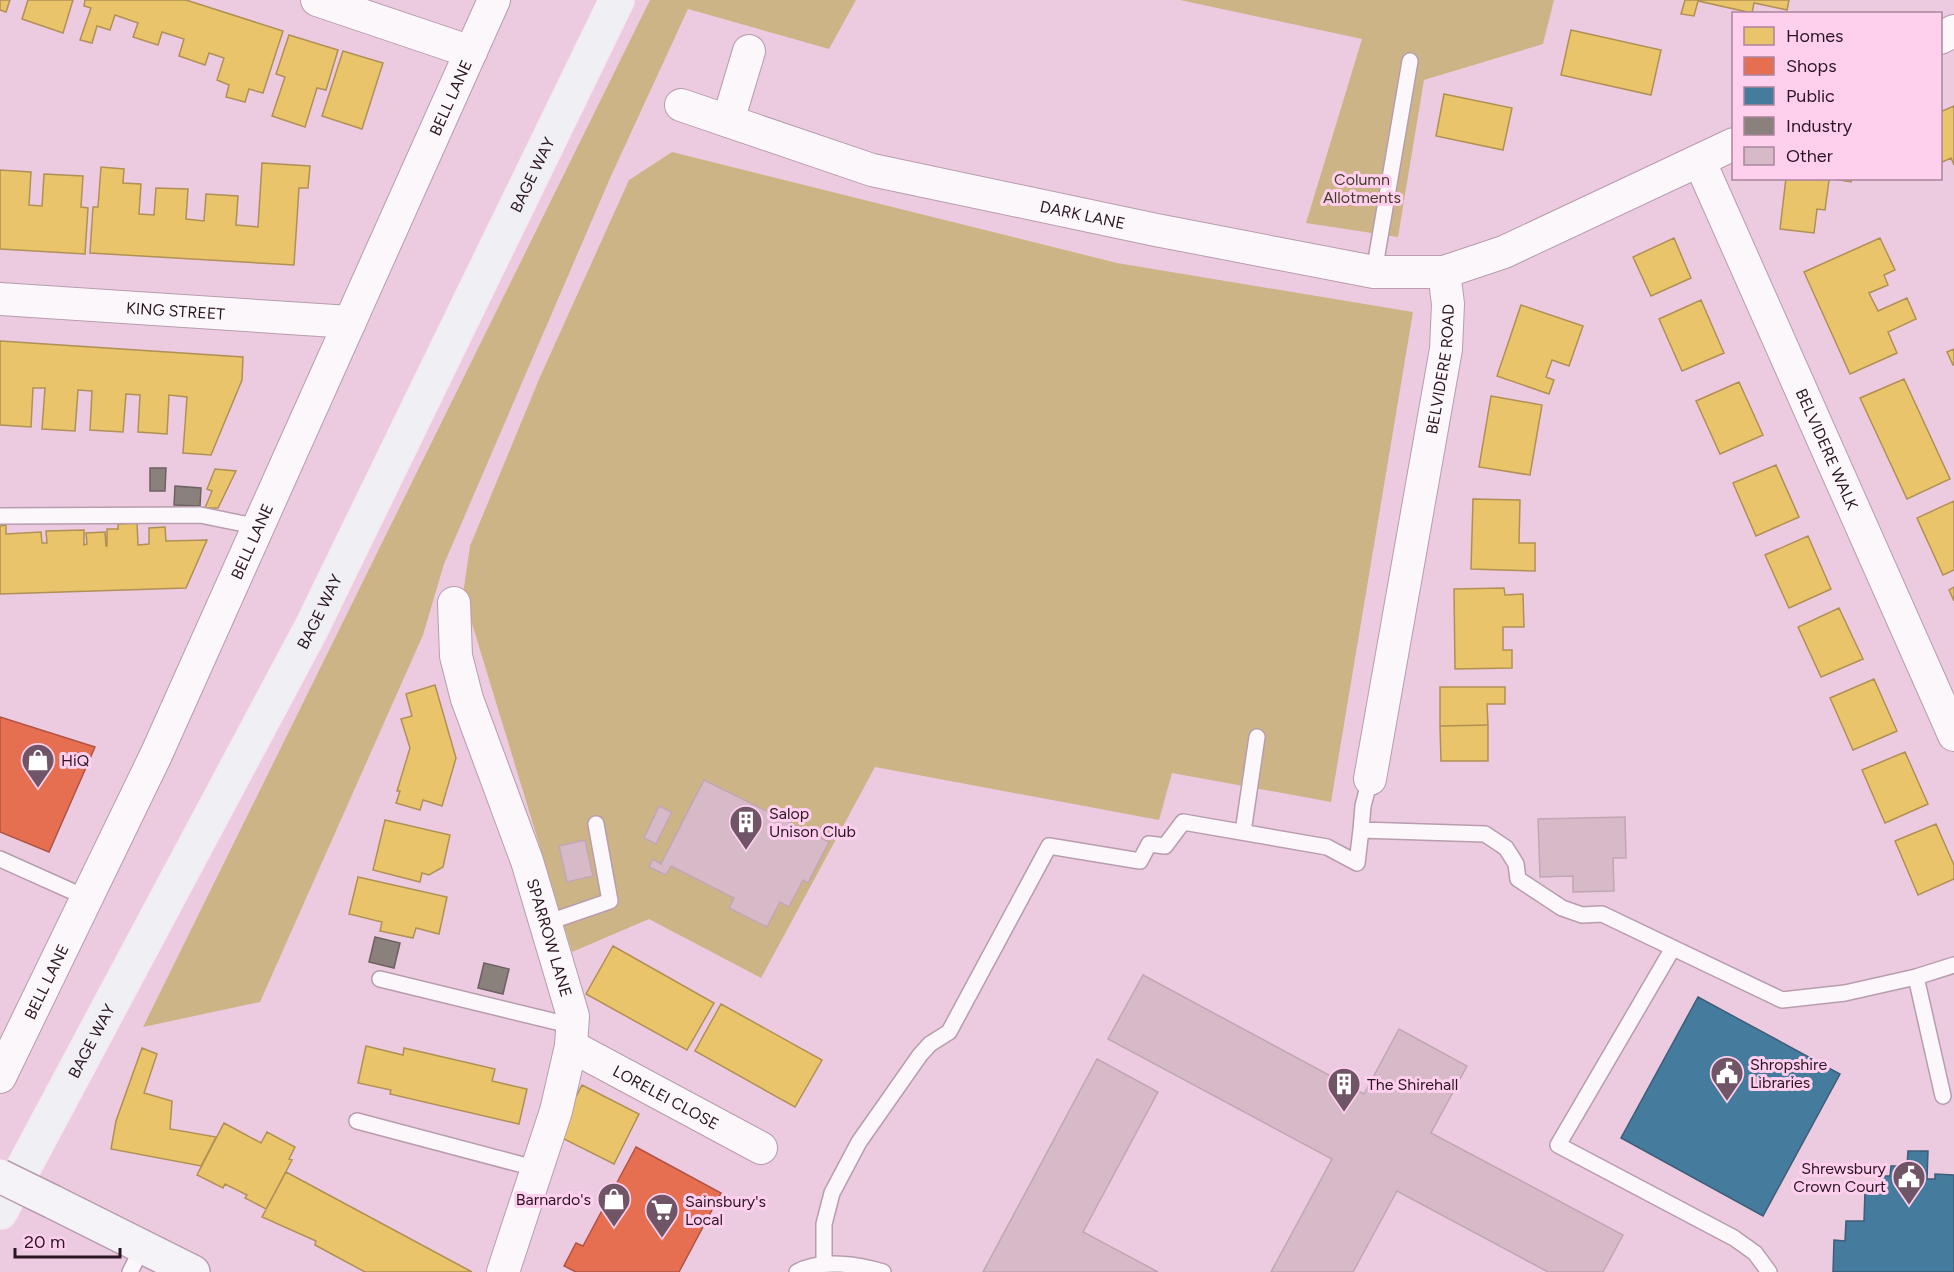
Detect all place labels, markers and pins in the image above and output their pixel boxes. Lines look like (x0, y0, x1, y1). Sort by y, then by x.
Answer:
shop icon: HiQ (20, 742, 56, 789)
place label: HiQ (61, 751, 89, 770)
building icon: Salop Unison Club (728, 804, 764, 851)
place label: Salop Unison Club (769, 804, 856, 841)
public building icon: Shropshire Libraries (1709, 1055, 1745, 1102)
place label: Shropshire Libraries (1750, 1055, 1827, 1092)
building icon: The Shirehall (1326, 1066, 1362, 1113)
place label: The Shirehall (1367, 1075, 1458, 1094)
place label: Shrewsbury Crown Court (1793, 1159, 1887, 1196)
public building icon: Shrewsbury Crown Court (1891, 1159, 1927, 1206)
shop icon: Barnardo's (596, 1181, 632, 1228)
place label: Barnardo's (516, 1190, 591, 1209)
supermarket icon: Sainsbury's Local (644, 1192, 680, 1239)
place label: Sainsbury's Local (685, 1192, 766, 1229)

